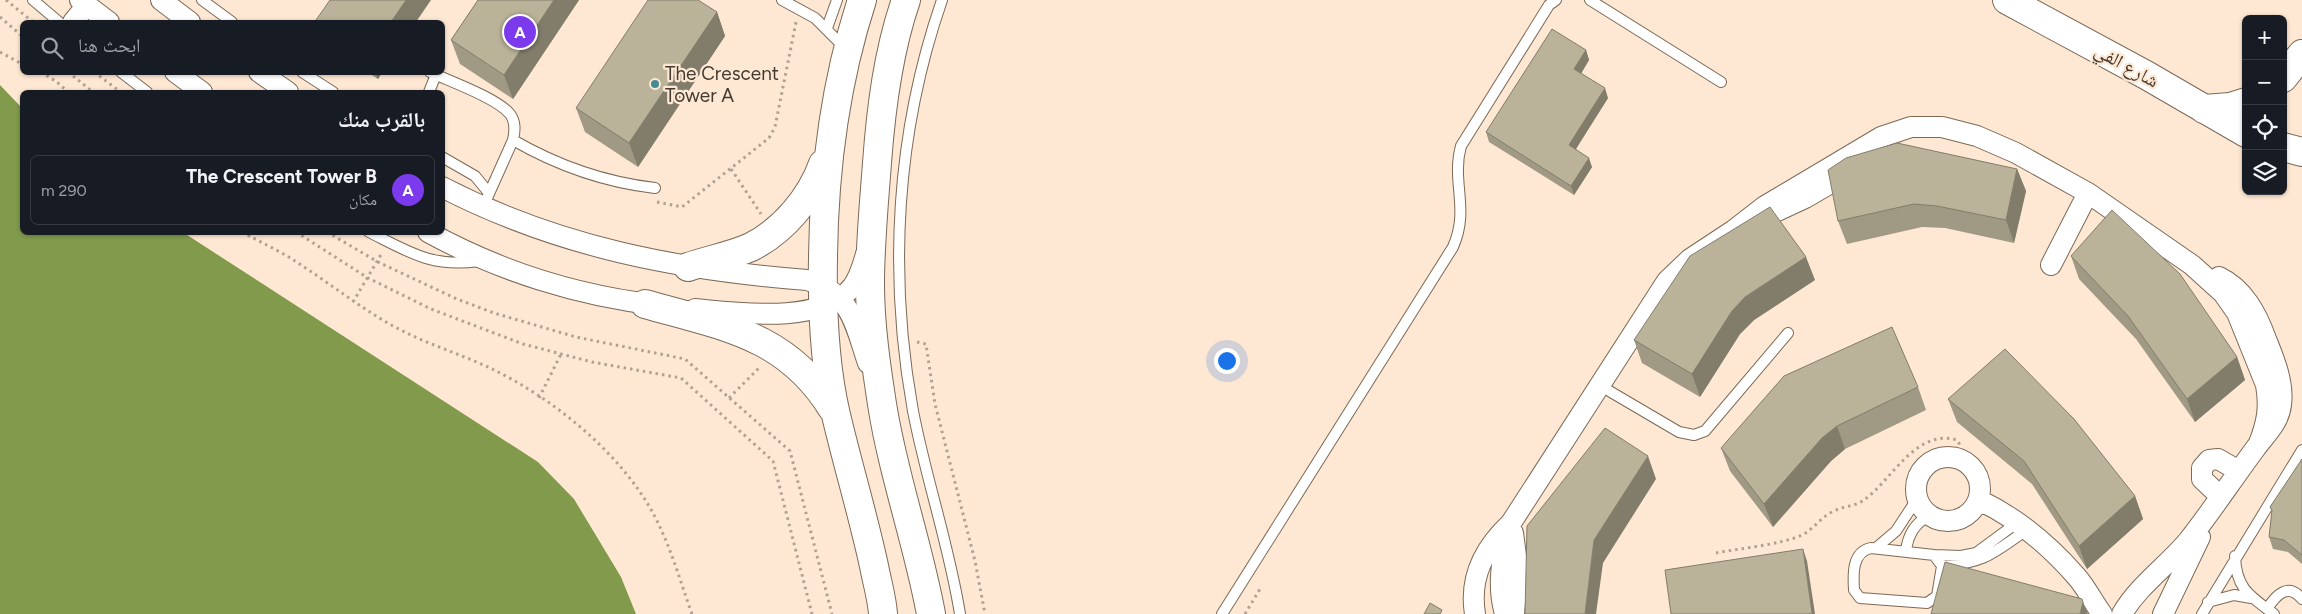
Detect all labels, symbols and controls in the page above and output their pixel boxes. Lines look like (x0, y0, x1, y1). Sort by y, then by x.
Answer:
pin: A (504, 13, 536, 51)
map controls (2242, 15, 2287, 195)
button: + (2242, 15, 2287, 60)
search box (20, 20, 445, 75)
icon: search (38, 34, 66, 62)
text: ابحث هنا (78, 34, 141, 57)
street label: شارع الفي (2089, 38, 2163, 96)
button: − (2242, 60, 2287, 105)
place label: The Crescent Tower A (665, 62, 779, 107)
marker: The Crescent Tower A (649, 78, 661, 90)
button: locate (2242, 105, 2287, 150)
text: بالقرب منك (338, 107, 425, 132)
button: layers (2242, 150, 2287, 195)
text: The Crescent Tower B (186, 165, 377, 188)
text: 290 m (41, 181, 87, 200)
text: A (402, 181, 414, 200)
text: مكان (349, 190, 377, 209)
your location (1214, 348, 1240, 374)

